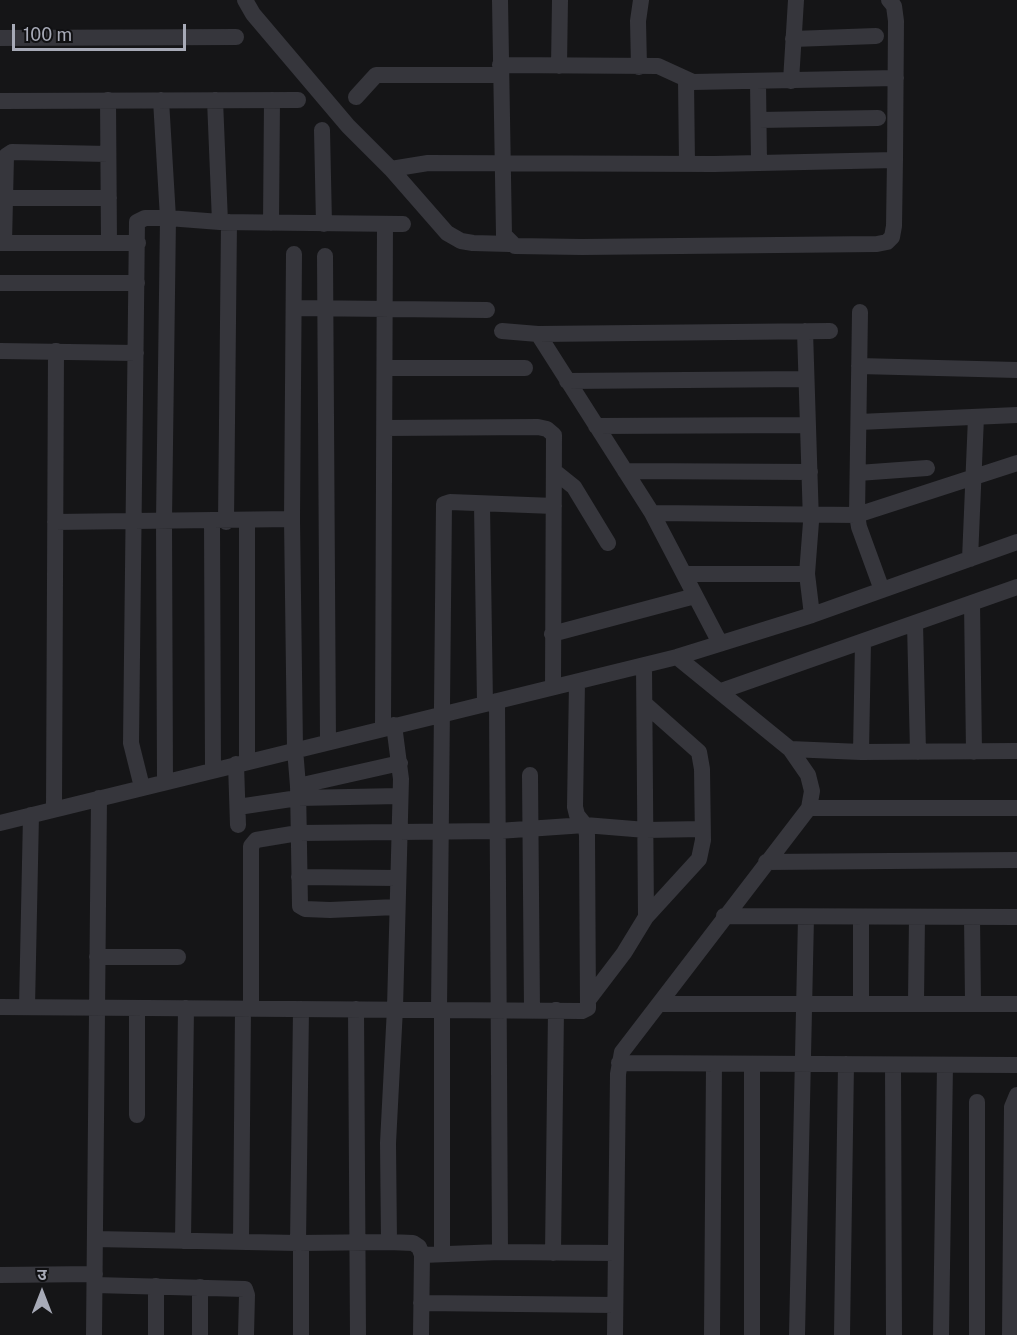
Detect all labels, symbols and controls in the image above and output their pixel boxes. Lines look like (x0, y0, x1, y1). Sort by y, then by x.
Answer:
scale bar (15, 12, 189, 50)
text: 100 m (23, 24, 72, 45)
north arrow (12, 1263, 72, 1323)
text: उ (37, 1265, 47, 1284)

